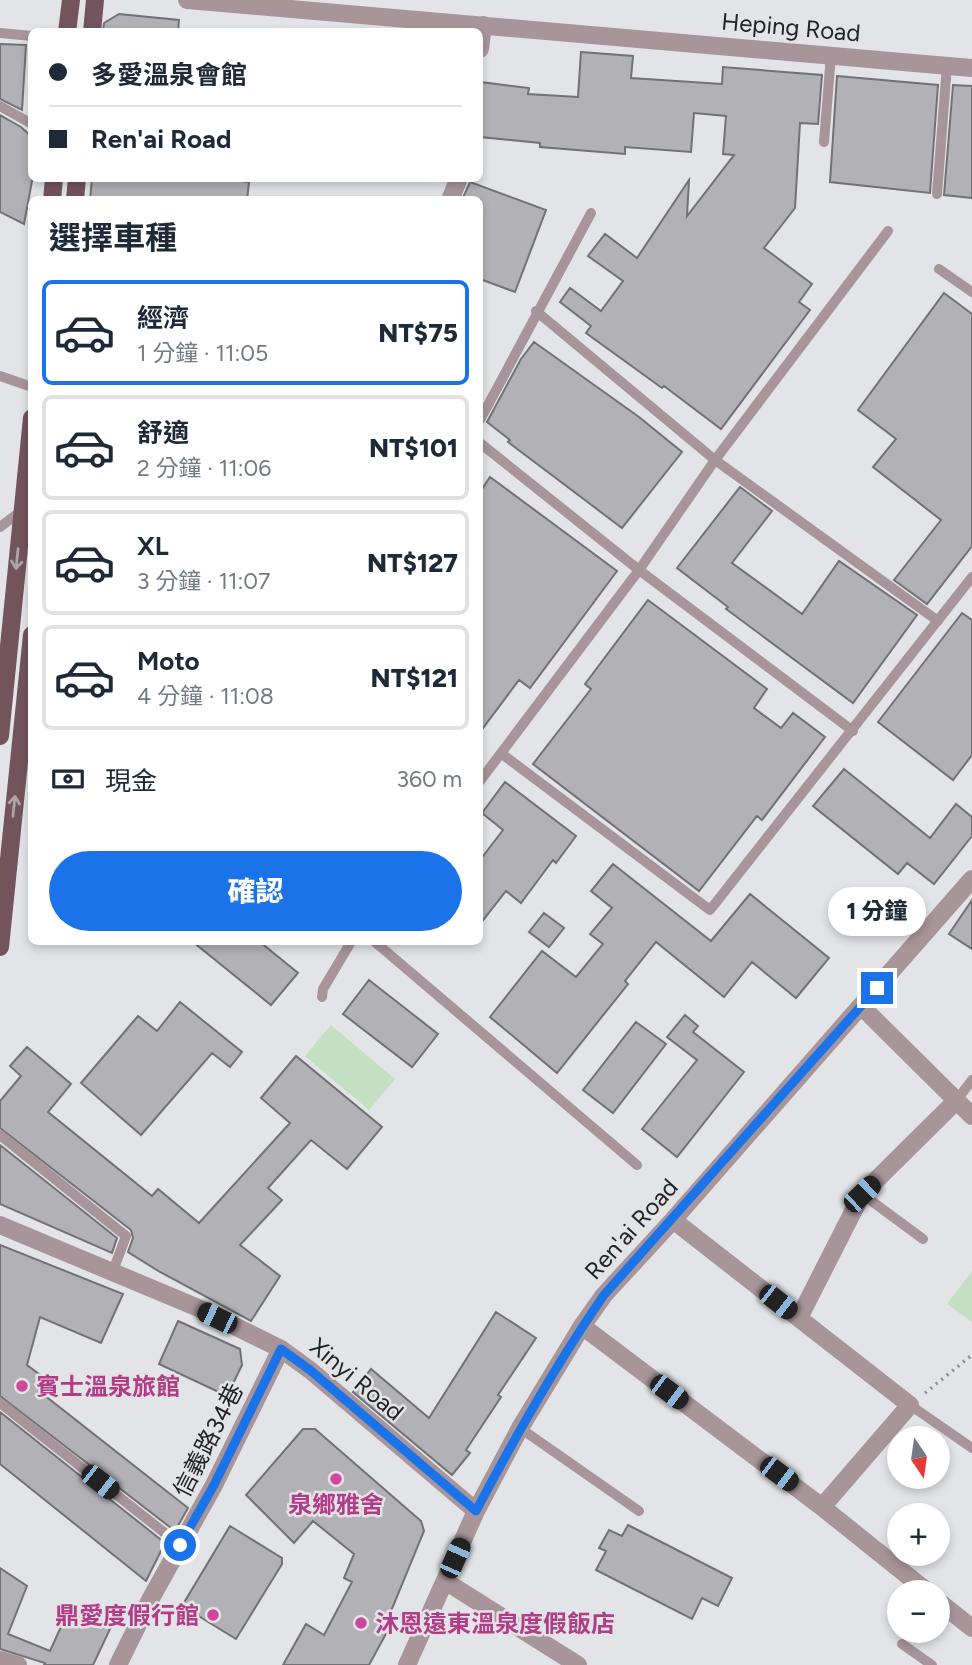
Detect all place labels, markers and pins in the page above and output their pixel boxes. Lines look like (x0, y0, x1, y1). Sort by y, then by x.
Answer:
place label: 賓士溫泉旅館 (36, 1372, 180, 1401)
marker: 賓士溫泉旅館 (14, 1378, 30, 1394)
marker: 泉鄉雅舍 (328, 1471, 344, 1487)
place label: 泉鄉雅舍 (288, 1490, 384, 1519)
place label: 鼎愛度假行館 (55, 1601, 199, 1630)
marker: 鼎愛度假行館 (205, 1607, 221, 1623)
place label: 沐恩遠東溫泉度假飯店 (375, 1609, 615, 1638)
marker: 沐恩遠東溫泉度假飯店 (353, 1615, 369, 1631)

